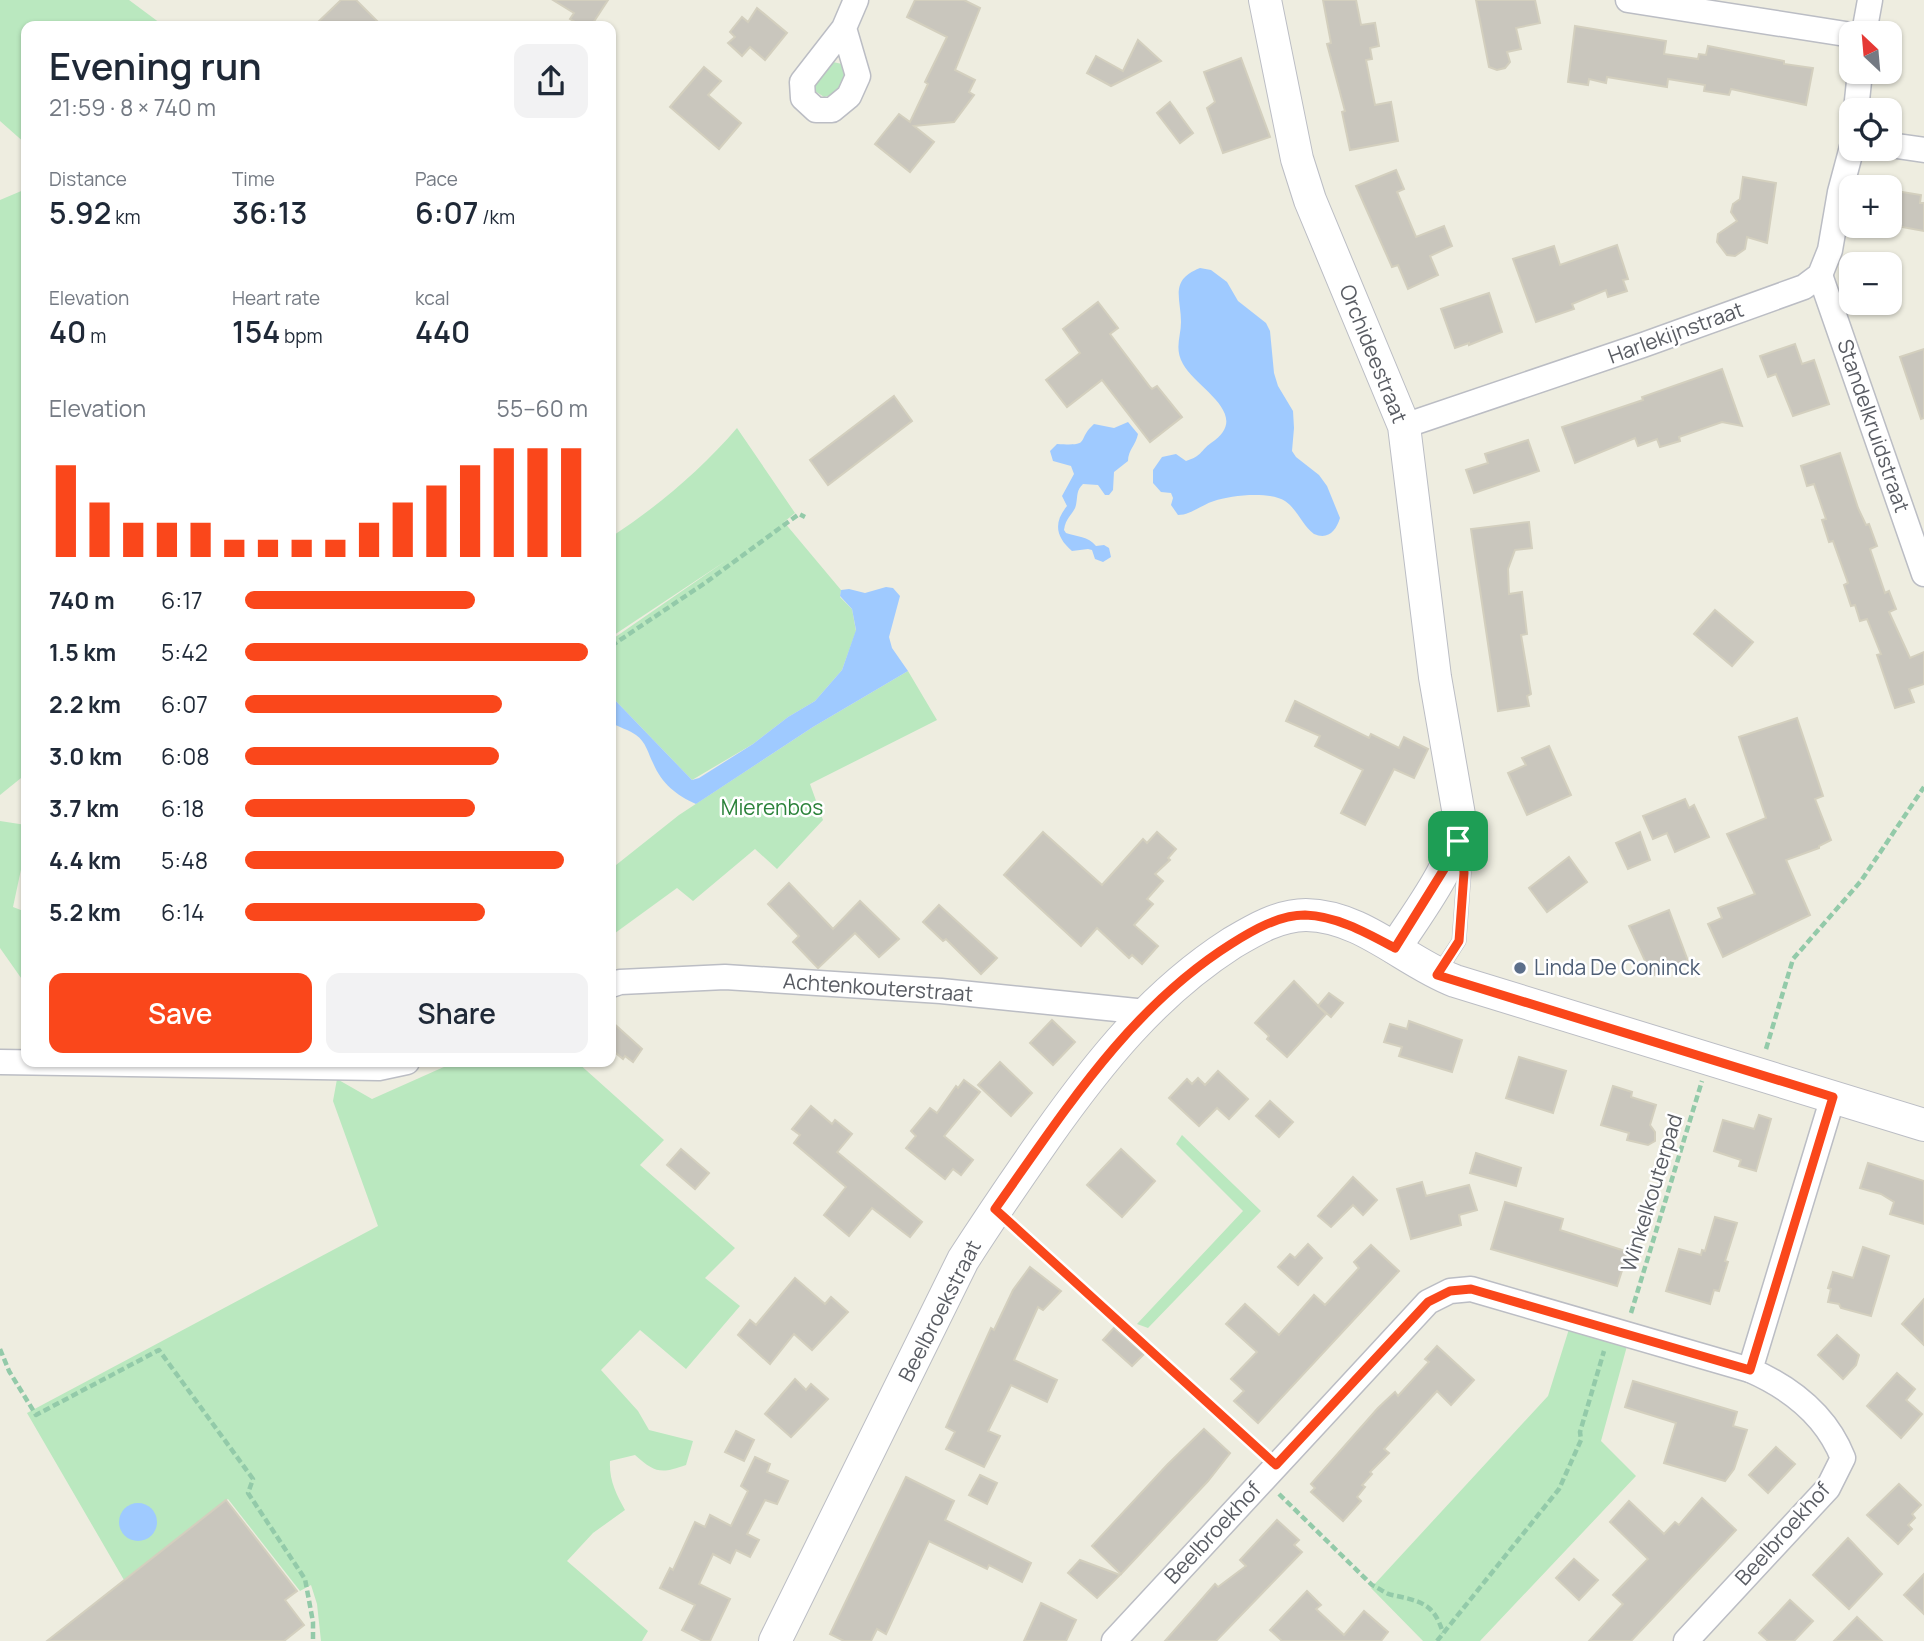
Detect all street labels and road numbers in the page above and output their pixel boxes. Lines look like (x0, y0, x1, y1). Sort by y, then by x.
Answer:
street label: Orchideestraat (1333, 280, 1414, 427)
street label: Harlekijnstraat (1604, 295, 1747, 370)
street label: Standelkruidstraat (1831, 335, 1917, 516)
street label: Achtenkouterstraat (782, 966, 974, 1008)
street label: Winkelkouterpad (1614, 1110, 1688, 1275)
street label: Beelbroekstraat (891, 1235, 987, 1386)
street label: Beelbroekhof (1158, 1475, 1267, 1589)
street label: Beelbroekhof (1729, 1475, 1836, 1591)

